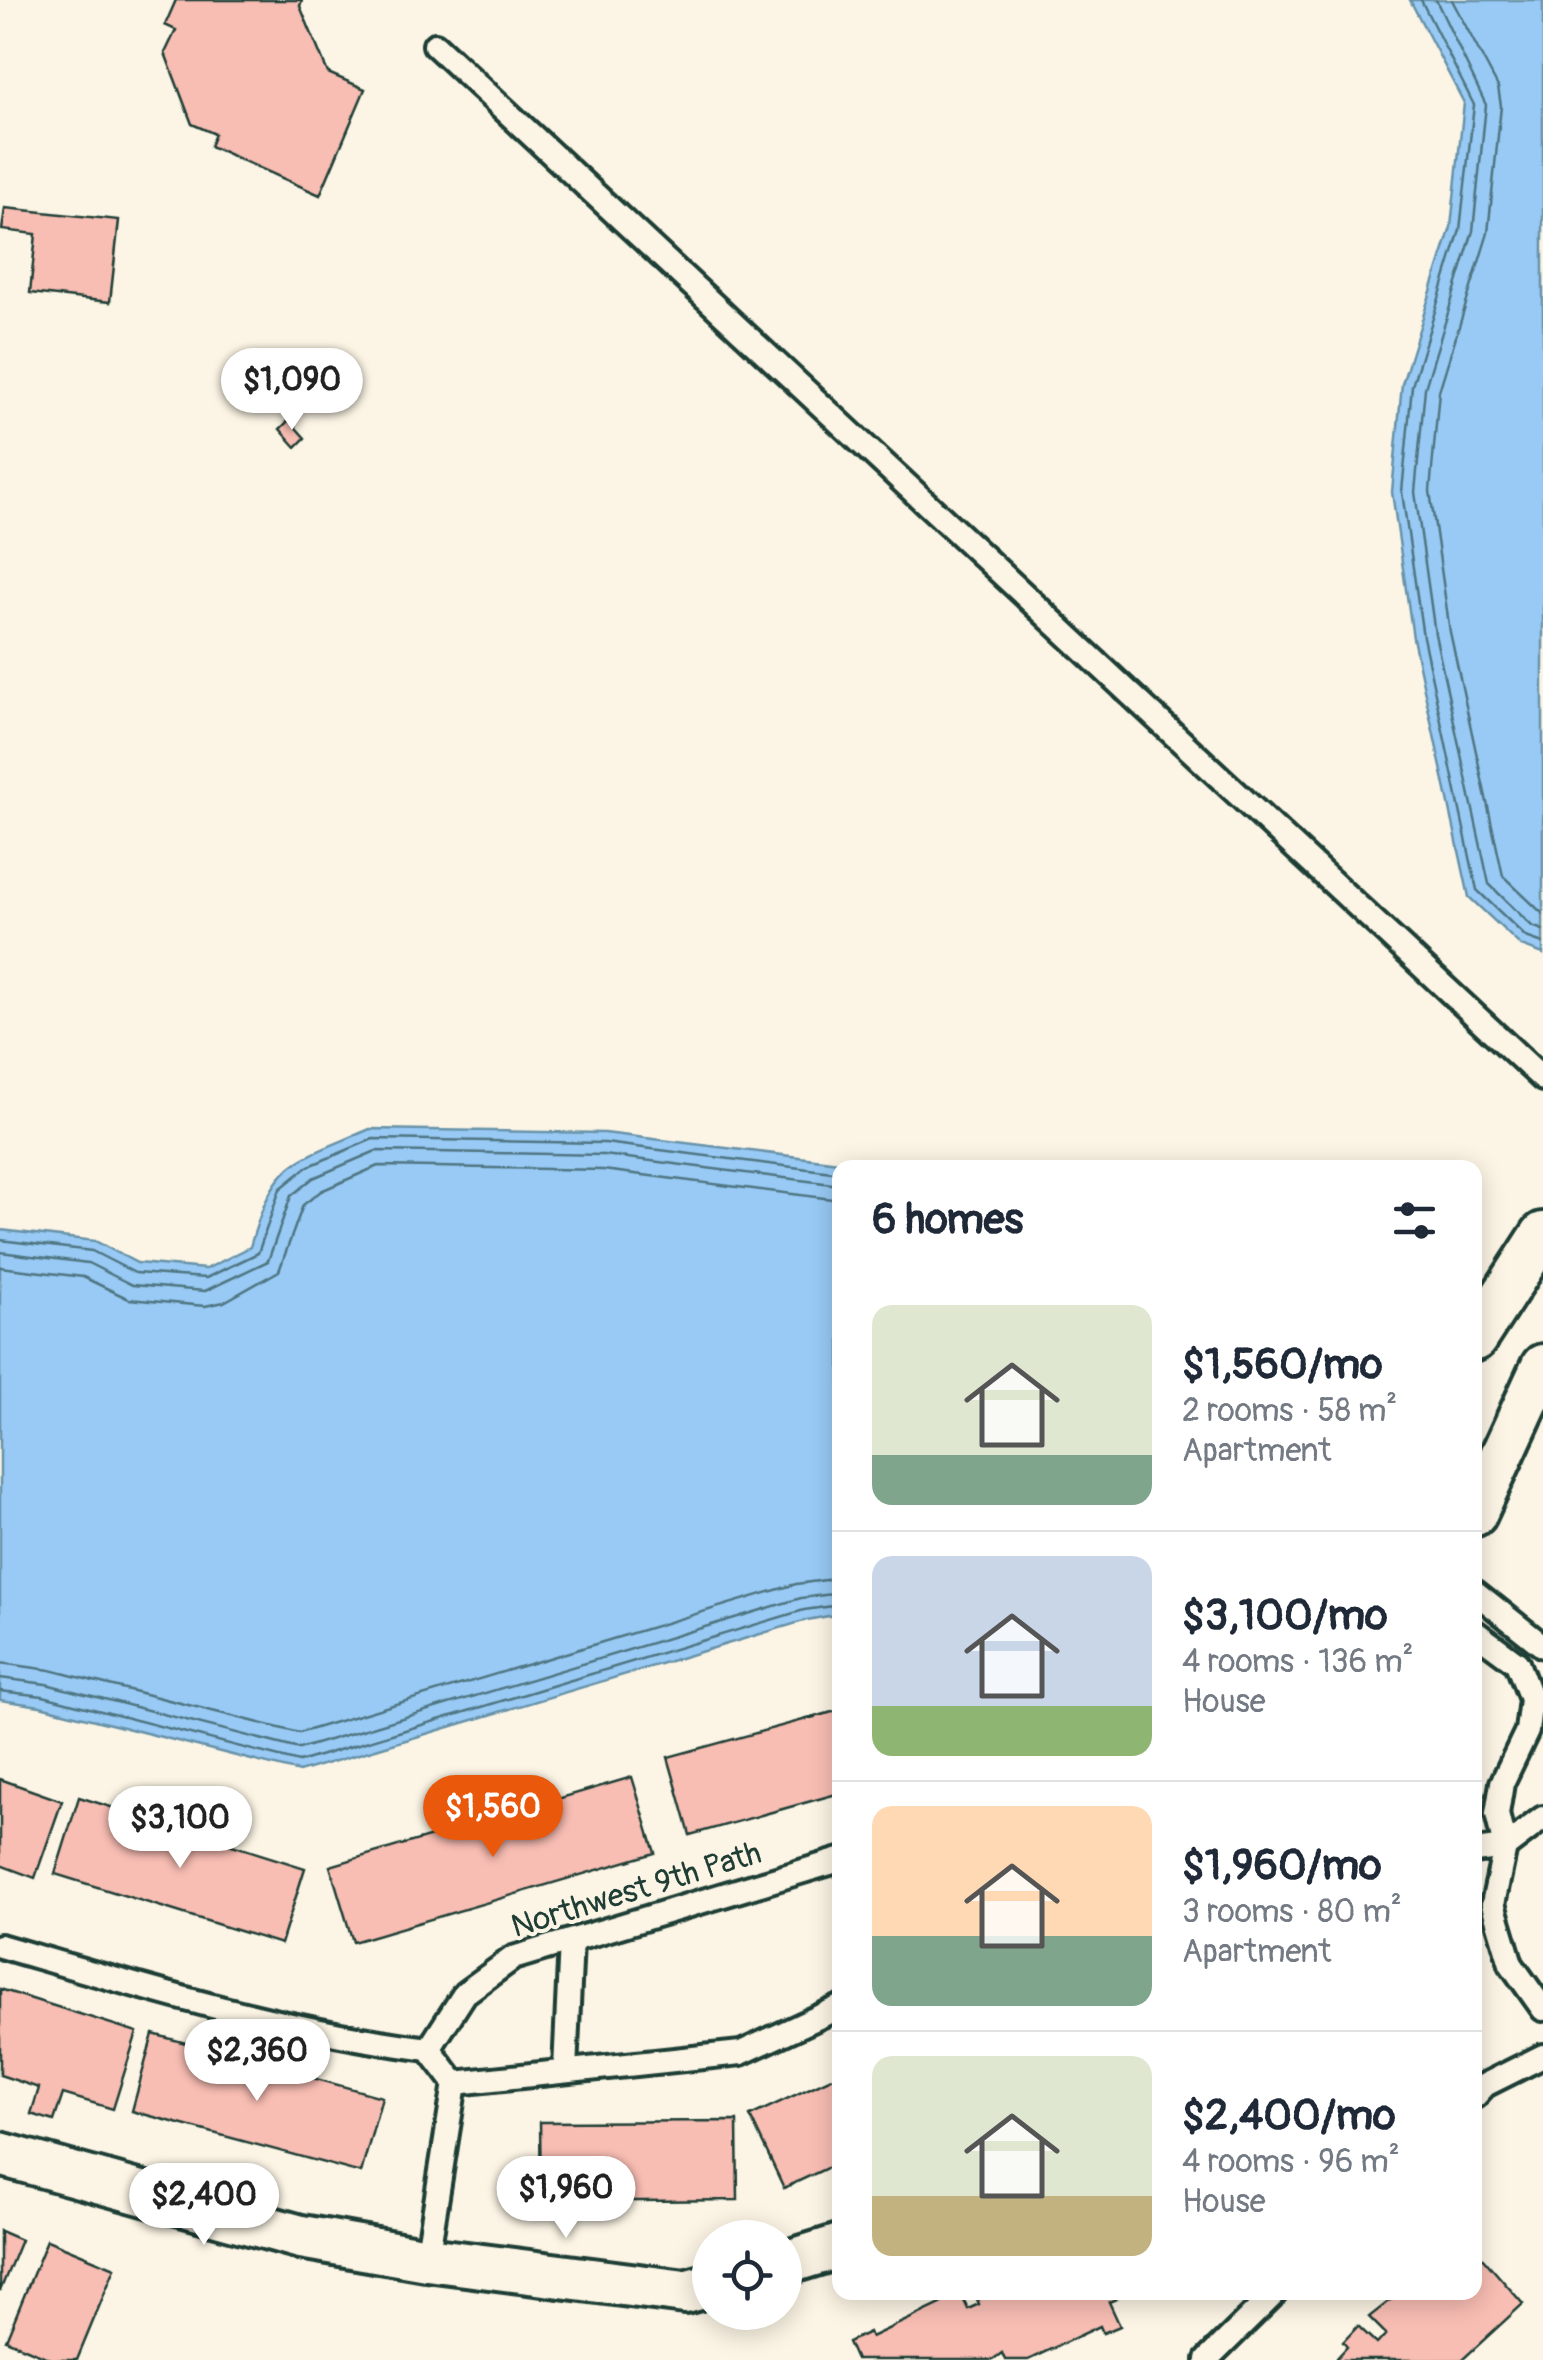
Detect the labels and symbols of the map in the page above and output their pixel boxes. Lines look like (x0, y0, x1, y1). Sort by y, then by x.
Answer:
pin: $1,090 (211, 348, 373, 433)
pin: $1,560 (412, 1775, 574, 1860)
pin: $3,100 (99, 1786, 261, 1871)
street label: Northwest 9th Path (507, 1833, 766, 1947)
pin: $2,360 (176, 2019, 338, 2104)
pin: $1,960 (485, 2156, 647, 2241)
pin: $2,400 (123, 2163, 285, 2248)

